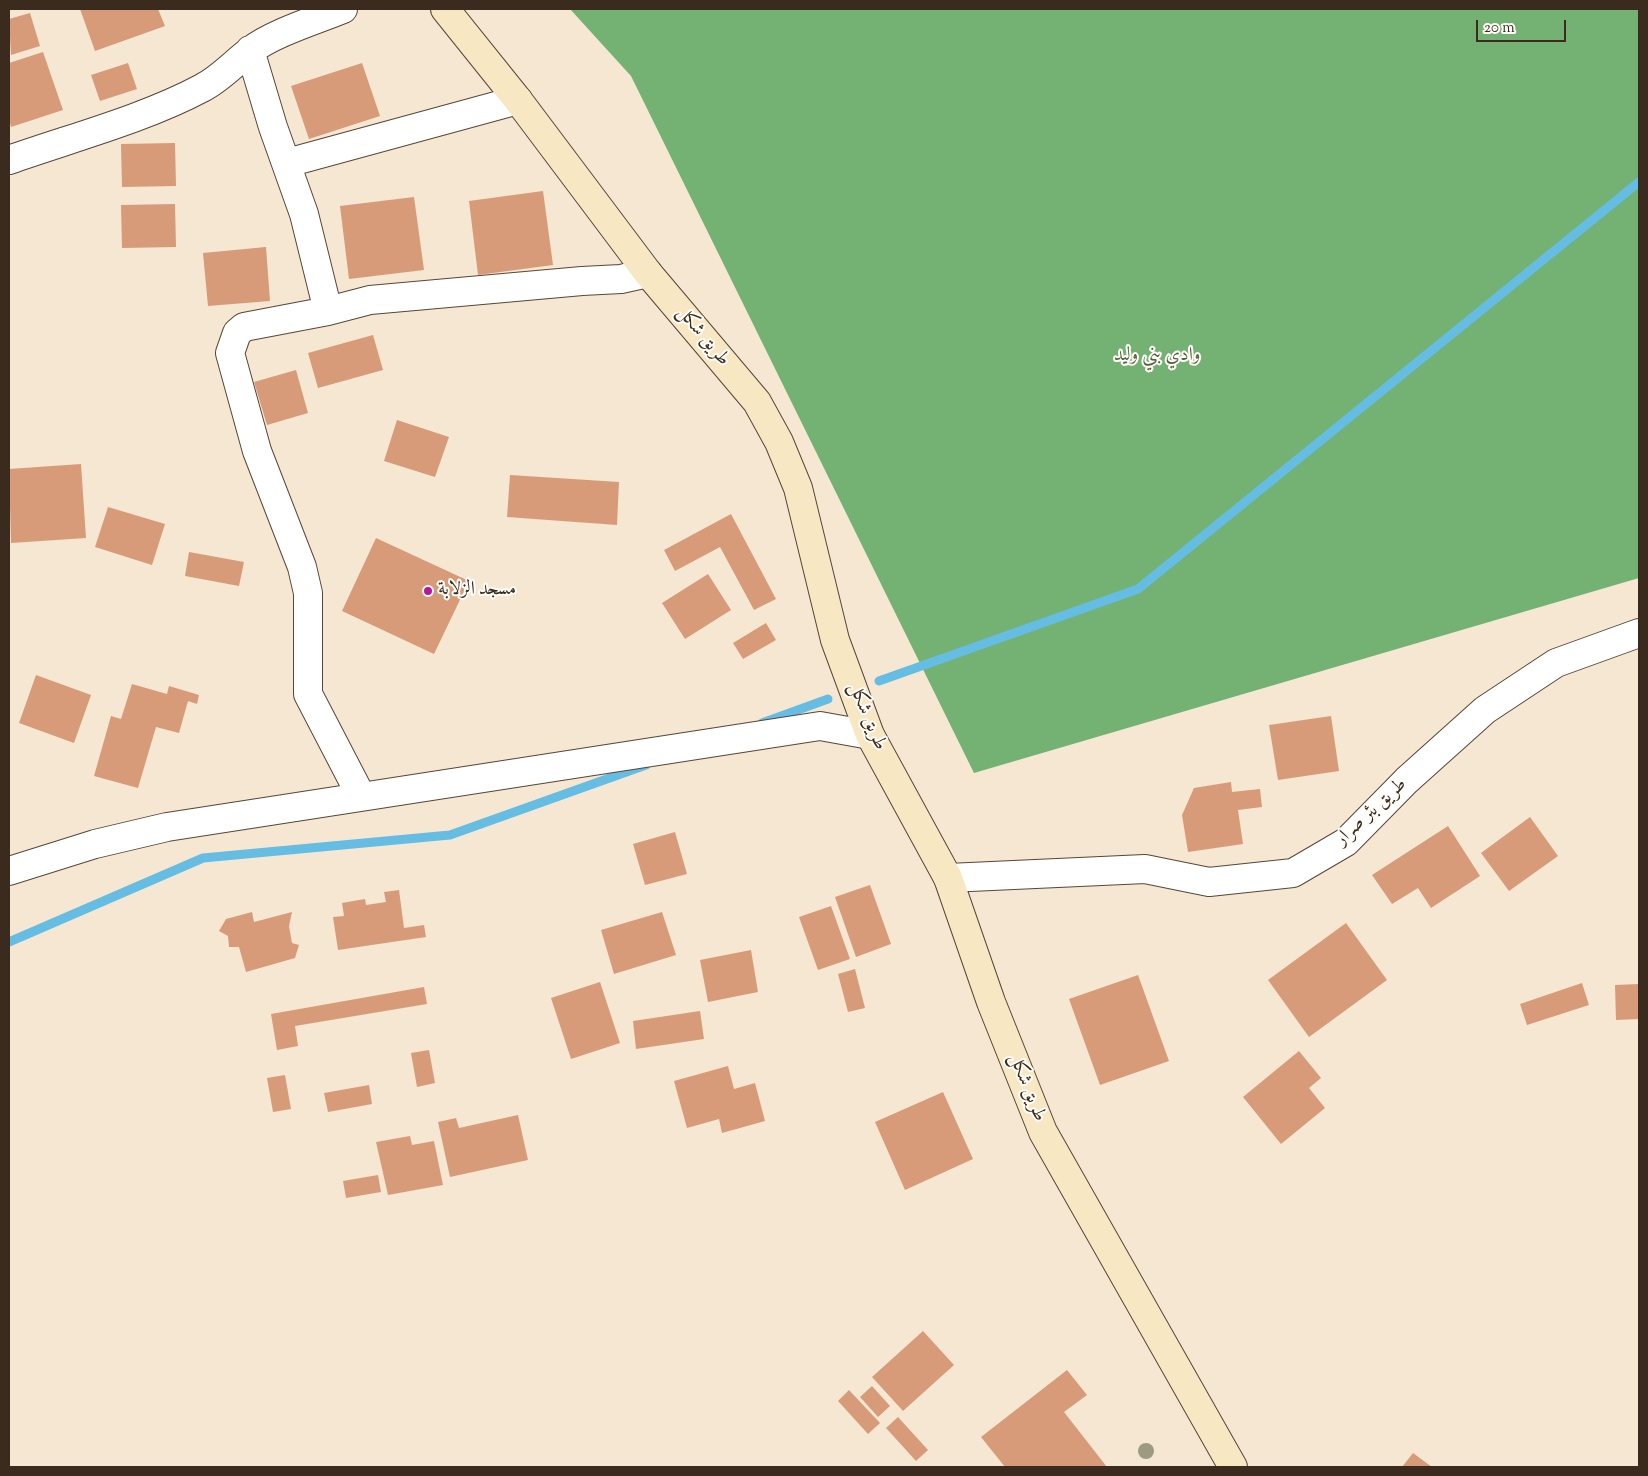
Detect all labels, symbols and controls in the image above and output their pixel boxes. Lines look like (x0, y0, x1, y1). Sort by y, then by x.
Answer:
scale bar (1478, 10, 1568, 42)
text: 20 m (1484, 18, 1515, 39)
street label: طريق شكل (670, 302, 734, 372)
park label: وادي بني وليد (1114, 346, 1200, 368)
place label: مسجد الزلابة (438, 580, 516, 602)
marker: مسجد الزلابة (422, 585, 434, 597)
street label: طريق شكل (842, 680, 890, 754)
street label: طريق بئر صرار (1332, 774, 1412, 852)
street label: طريق شكل (1002, 1051, 1050, 1125)

